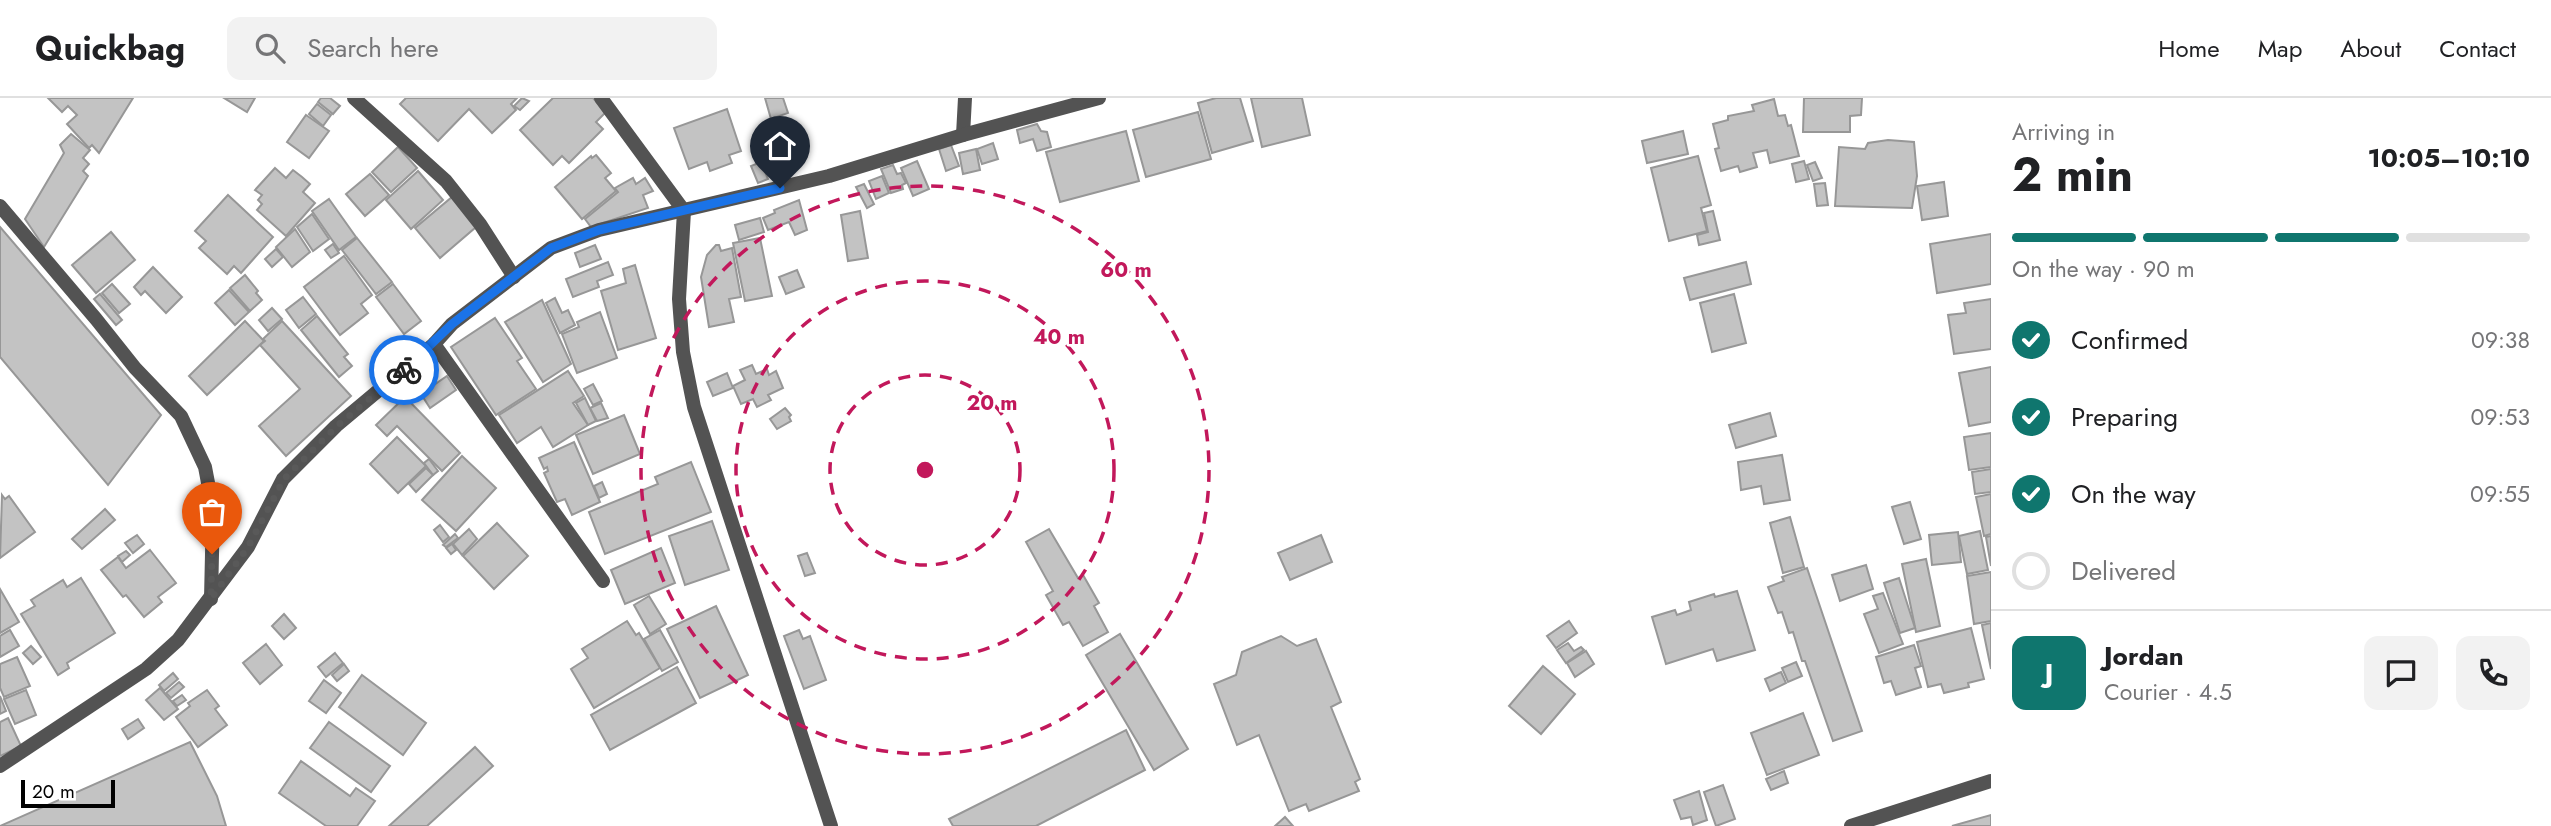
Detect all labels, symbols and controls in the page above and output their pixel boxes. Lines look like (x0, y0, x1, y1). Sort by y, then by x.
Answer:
search box (227, 17, 717, 80)
text: Quickbag (35, 25, 185, 72)
icon: search (251, 29, 289, 67)
text: Search here (307, 29, 439, 67)
text: Home (2158, 31, 2220, 66)
text: Map (2258, 31, 2302, 66)
text: About (2340, 31, 2401, 66)
text: Contact (2439, 31, 2516, 66)
text: Arriving in (2012, 115, 2115, 149)
pin (750, 116, 810, 188)
icon: home (761, 127, 799, 165)
text: 10:05–10:10 (2368, 139, 2530, 177)
text: 2 min (2012, 142, 2133, 208)
text: On the way · 90 m (2012, 252, 2195, 286)
text: 60 m (1100, 255, 1152, 285)
icon: check (2012, 321, 2050, 359)
text: Confirmed (2071, 321, 2188, 359)
text: 40 m (1033, 322, 1085, 352)
text: 09:38 (2471, 323, 2530, 357)
courier (369, 335, 439, 405)
icon: bike (385, 351, 423, 389)
text: 20 m (966, 388, 1018, 418)
icon: check (2012, 398, 2050, 436)
text: Preparing (2071, 398, 2178, 436)
text: 09:53 (2471, 400, 2530, 434)
centre of rings (913, 458, 937, 482)
icon: check (2012, 475, 2050, 513)
text: On the way (2071, 475, 2196, 513)
text: 09:55 (2470, 477, 2530, 511)
pin (182, 482, 242, 554)
icon: bag (193, 493, 231, 531)
text: Delivered (2071, 552, 2176, 590)
button: chat (2364, 636, 2438, 710)
button: phone (2456, 636, 2530, 710)
text: Jordan (2104, 637, 2184, 675)
text: J (2045, 654, 2053, 692)
text: Courier · 4.5 (2104, 675, 2232, 709)
scale bar (21, 777, 116, 809)
text: 20 m (32, 778, 75, 805)

